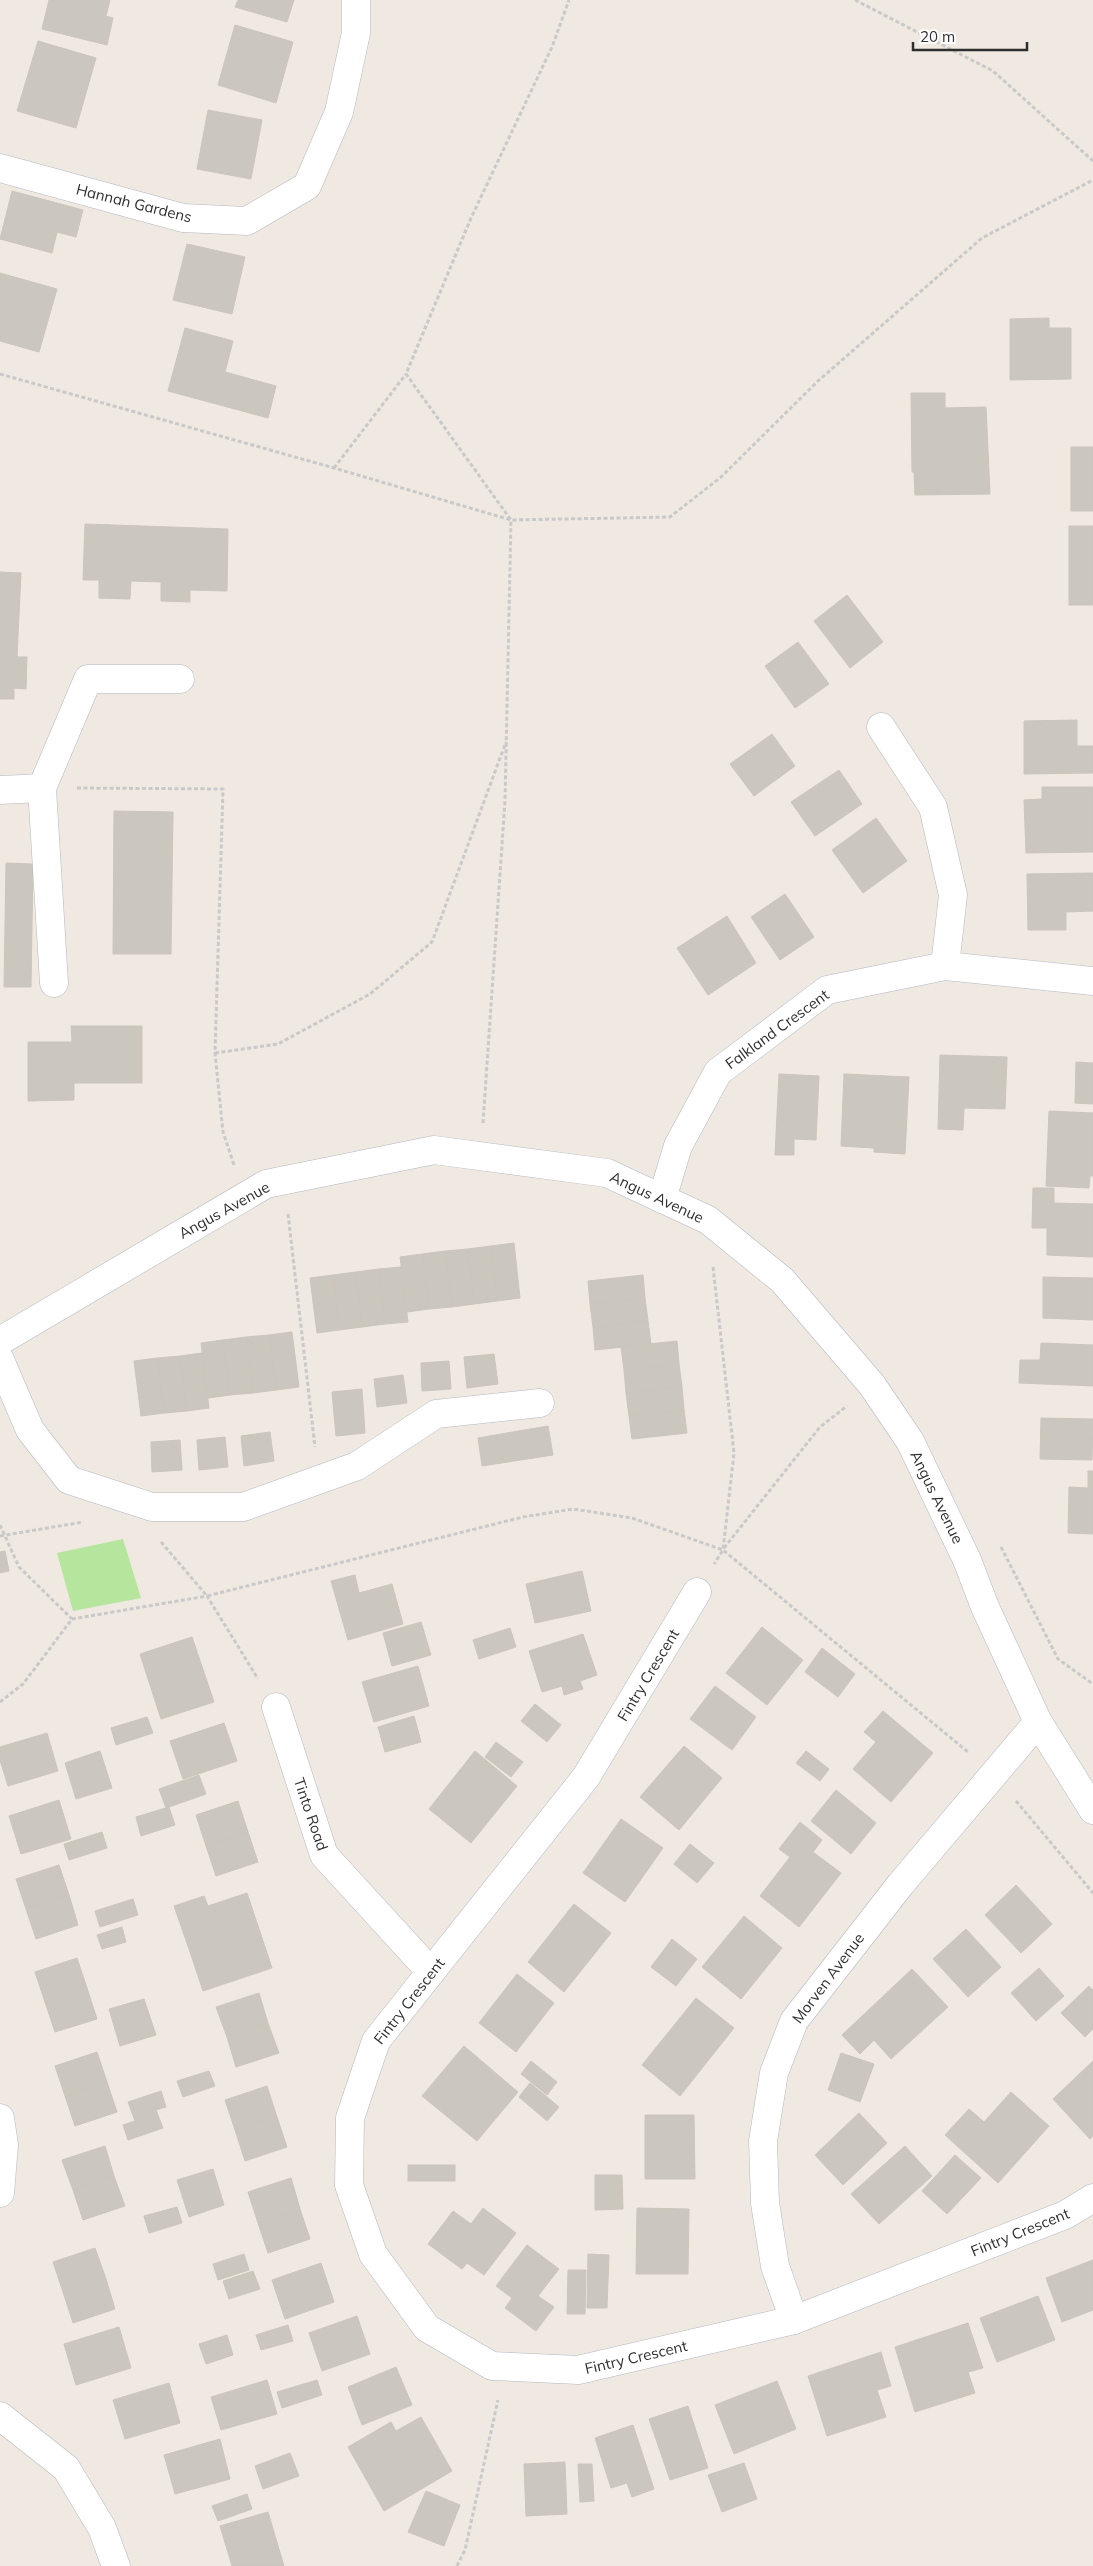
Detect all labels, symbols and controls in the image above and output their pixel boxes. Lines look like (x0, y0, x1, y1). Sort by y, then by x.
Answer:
scale bar (913, 20, 1027, 52)
text: 20 m (920, 27, 955, 46)
street label: Hannah Gardens (74, 179, 194, 227)
street label: Falkland Crescent (722, 985, 832, 1073)
street label: Angus Avenue (607, 1167, 707, 1227)
street label: Angus Avenue (175, 1177, 273, 1243)
street label: Angus Avenue (906, 1447, 968, 1547)
street label: Fintry Crescent (613, 1625, 683, 1725)
street label: Tinto Road (290, 1775, 332, 1853)
street label: Morven Avenue (788, 1929, 868, 2027)
street label: Fintry Crescent (369, 1954, 449, 2048)
street label: Fintry Crescent (968, 2204, 1072, 2260)
street label: Fintry Crescent (583, 2336, 689, 2378)

